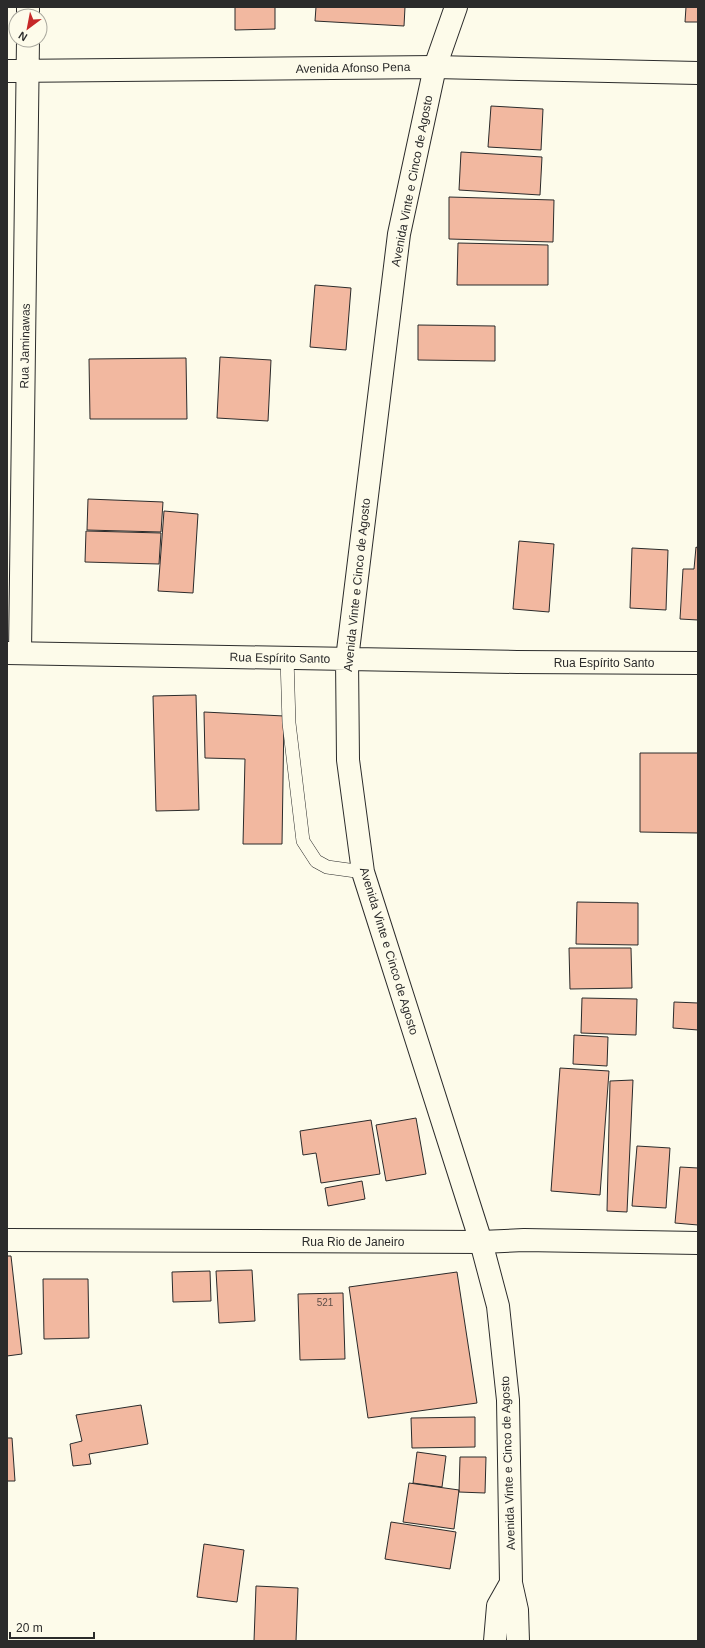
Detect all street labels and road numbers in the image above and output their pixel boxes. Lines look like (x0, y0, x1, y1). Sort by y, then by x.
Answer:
street label: Avenida Afonso Pena (296, 60, 411, 76)
street label: Avenida Vinte e Cinco de Agosto (388, 94, 436, 268)
street label: Rua Jaminawas (17, 303, 33, 389)
street label: Avenida Vinte e Cinco de Agosto (341, 497, 373, 672)
street label: Rua Espírito Santo (230, 650, 331, 666)
street label: Rua Espírito Santo (554, 656, 655, 670)
street label: Avenida Vinte e Cinco de Agosto (357, 866, 421, 1037)
street label: Rua Rio de Janeiro (302, 1235, 405, 1249)
street label: Avenida Vinte e Cinco de Agosto (498, 1375, 518, 1550)

